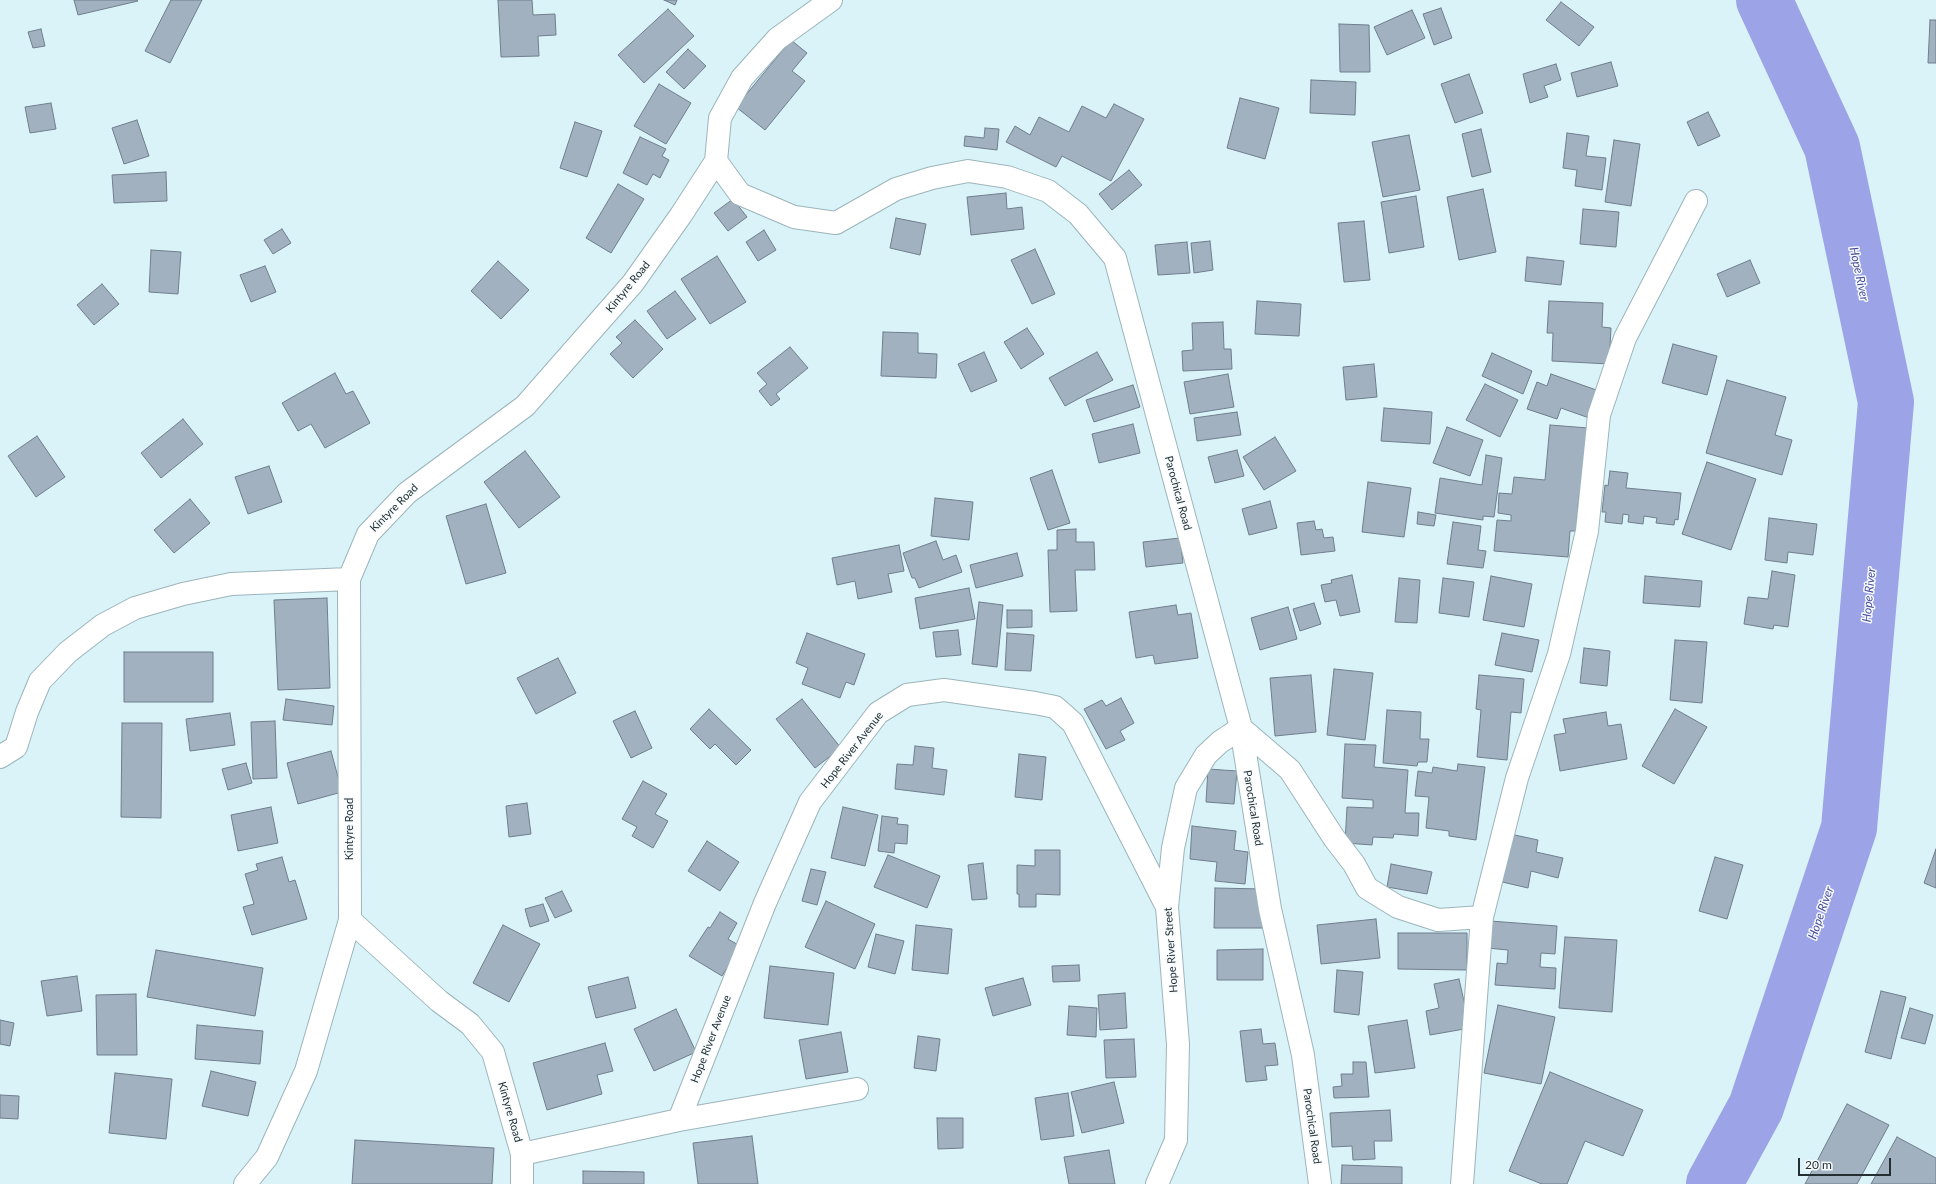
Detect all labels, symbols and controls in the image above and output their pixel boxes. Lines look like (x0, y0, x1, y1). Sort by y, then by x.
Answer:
water label: Hope River (1846, 246, 1872, 302)
street label: Kintyre Road (603, 259, 653, 315)
street label: Parochical Road (1162, 454, 1194, 532)
street label: Kintyre Road (367, 481, 421, 535)
water label: Hope River (1859, 567, 1879, 623)
street label: Hope River Avenue (818, 709, 886, 791)
street label: Parochical Road (1240, 769, 1266, 847)
street label: Kintyre Road (342, 798, 356, 860)
water label: Hope River (1805, 885, 1837, 941)
street label: Hope River Street (1161, 907, 1181, 993)
street label: Hope River Avenue (688, 993, 734, 1085)
street label: Kintyre Road (495, 1080, 525, 1144)
street label: Parochical Road (1300, 1087, 1324, 1165)
scale bar (1800, 1150, 1893, 1176)
text: 20 m (1805, 1157, 1832, 1172)

